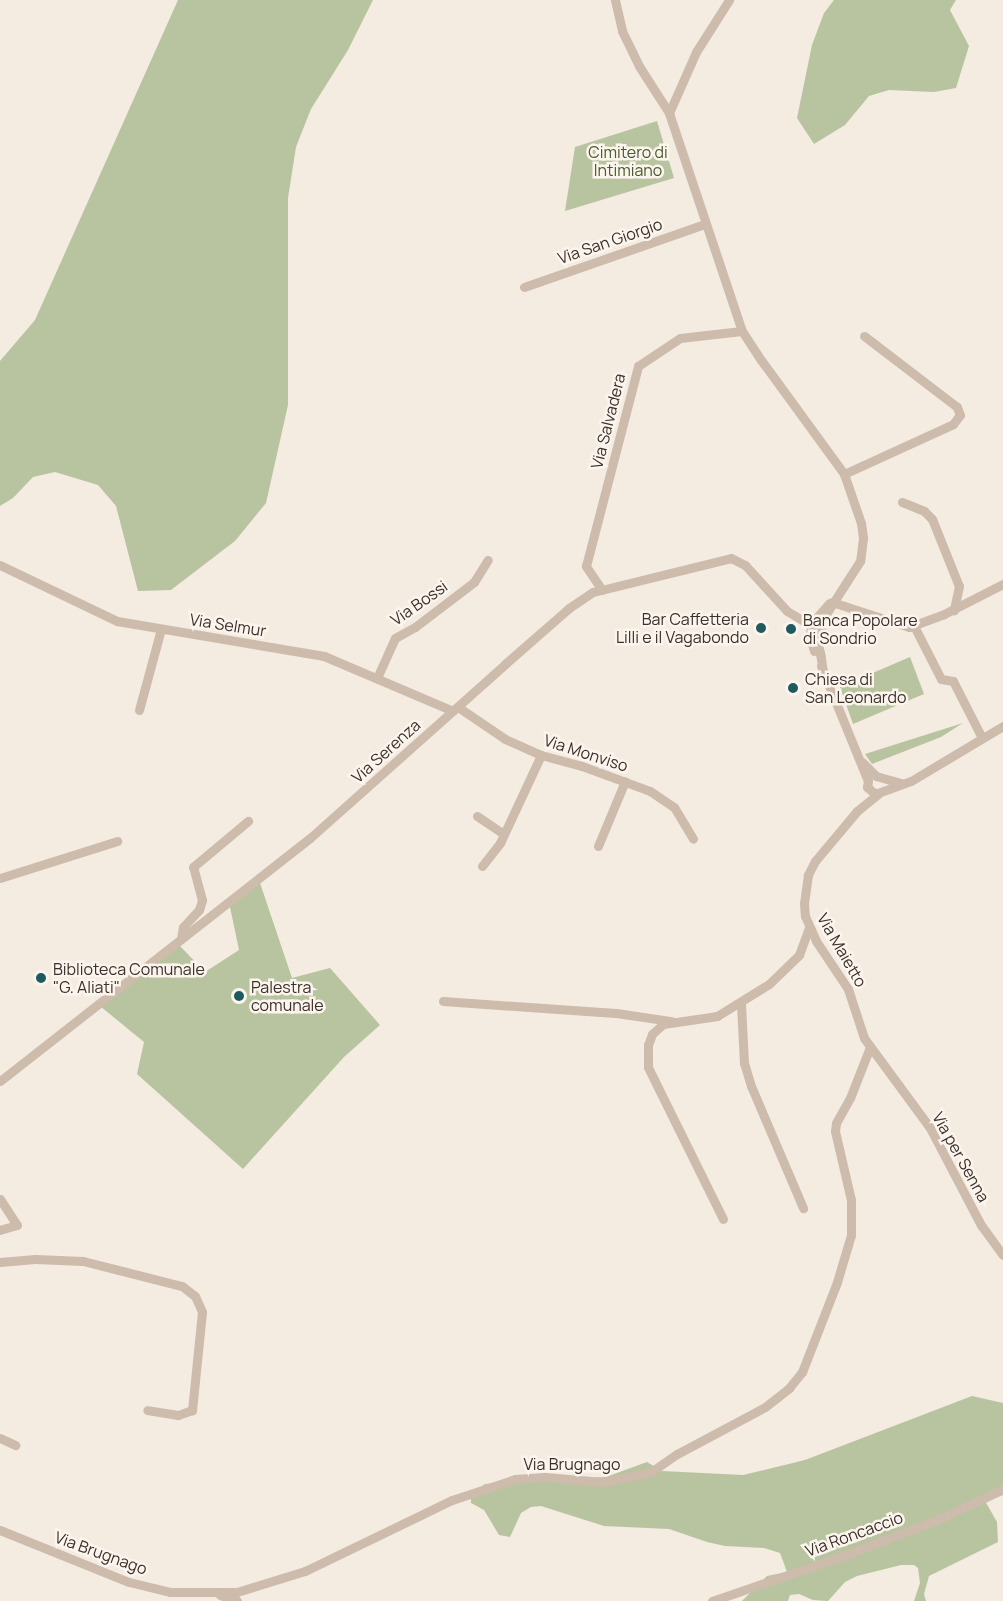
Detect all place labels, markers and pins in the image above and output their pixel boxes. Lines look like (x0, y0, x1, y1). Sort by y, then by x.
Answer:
place label: Bar Caffetteria Lilli e il Vagabondo (616, 609, 749, 647)
place label: Banca Popolare di Sondrio (803, 610, 918, 648)
marker: Bar Caffetteria Lilli e il Vagabondo (754, 621, 768, 635)
marker: Banca Popolare di Sondrio (784, 622, 798, 636)
place label: Chiesa di San Leonardo (805, 669, 906, 707)
marker: Chiesa di San Leonardo (786, 681, 800, 695)
place label: Biblioteca Comunale "G. Aliati" (53, 959, 205, 997)
marker: Biblioteca Comunale "G. Aliati" (34, 971, 48, 985)
place label: Palestra comunale (251, 977, 324, 1015)
marker: Palestra comunale (232, 989, 246, 1003)

